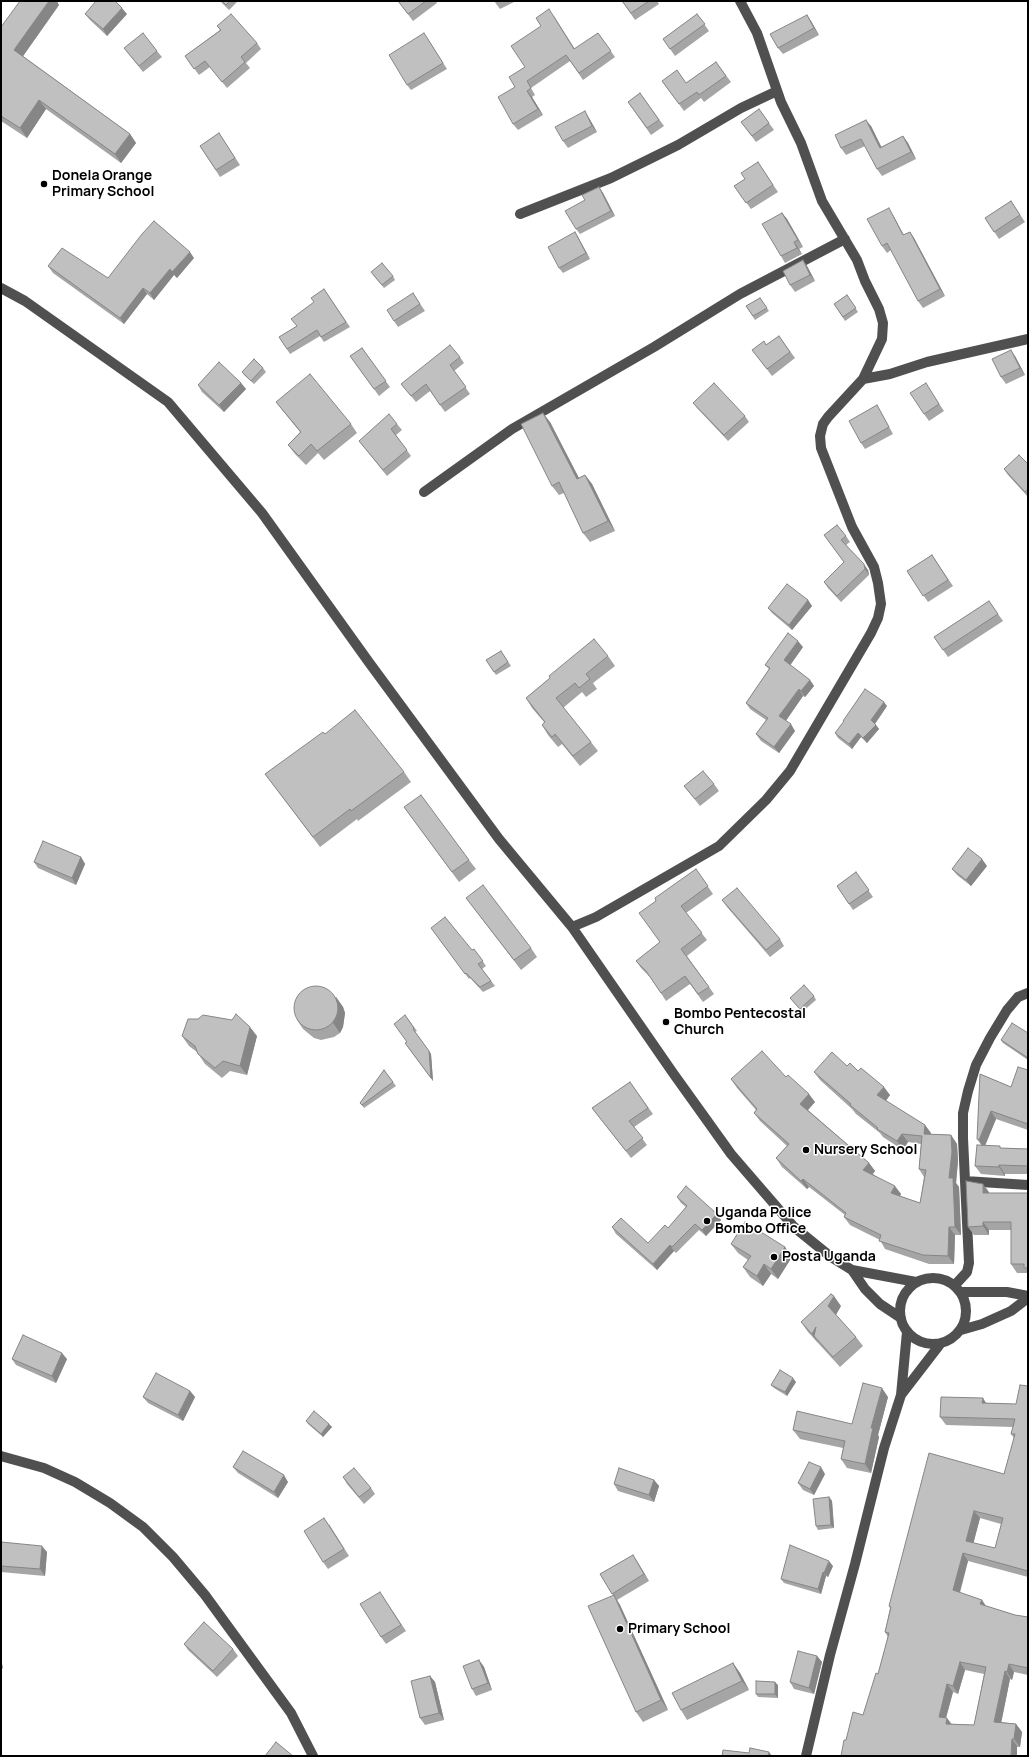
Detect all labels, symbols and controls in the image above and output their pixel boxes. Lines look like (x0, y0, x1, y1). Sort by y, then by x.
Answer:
place label: Donela Orange Primary School (52, 168, 154, 200)
marker: Donela Orange Primary School (39, 179, 49, 189)
place label: Bombo Pentecostal Church (674, 1006, 806, 1038)
marker: Bombo Pentecostal Church (661, 1017, 671, 1027)
place label: Nursery School (814, 1142, 917, 1158)
marker: Nursery School (801, 1145, 811, 1155)
place label: Uganda Police Bombo Office (715, 1205, 812, 1238)
marker: Uganda Police Bombo Office (702, 1216, 712, 1226)
place label: Posta Uganda (782, 1249, 876, 1265)
marker: Posta Uganda (769, 1252, 779, 1262)
place label: Primary School (628, 1621, 730, 1637)
marker: Primary School (615, 1624, 625, 1634)

